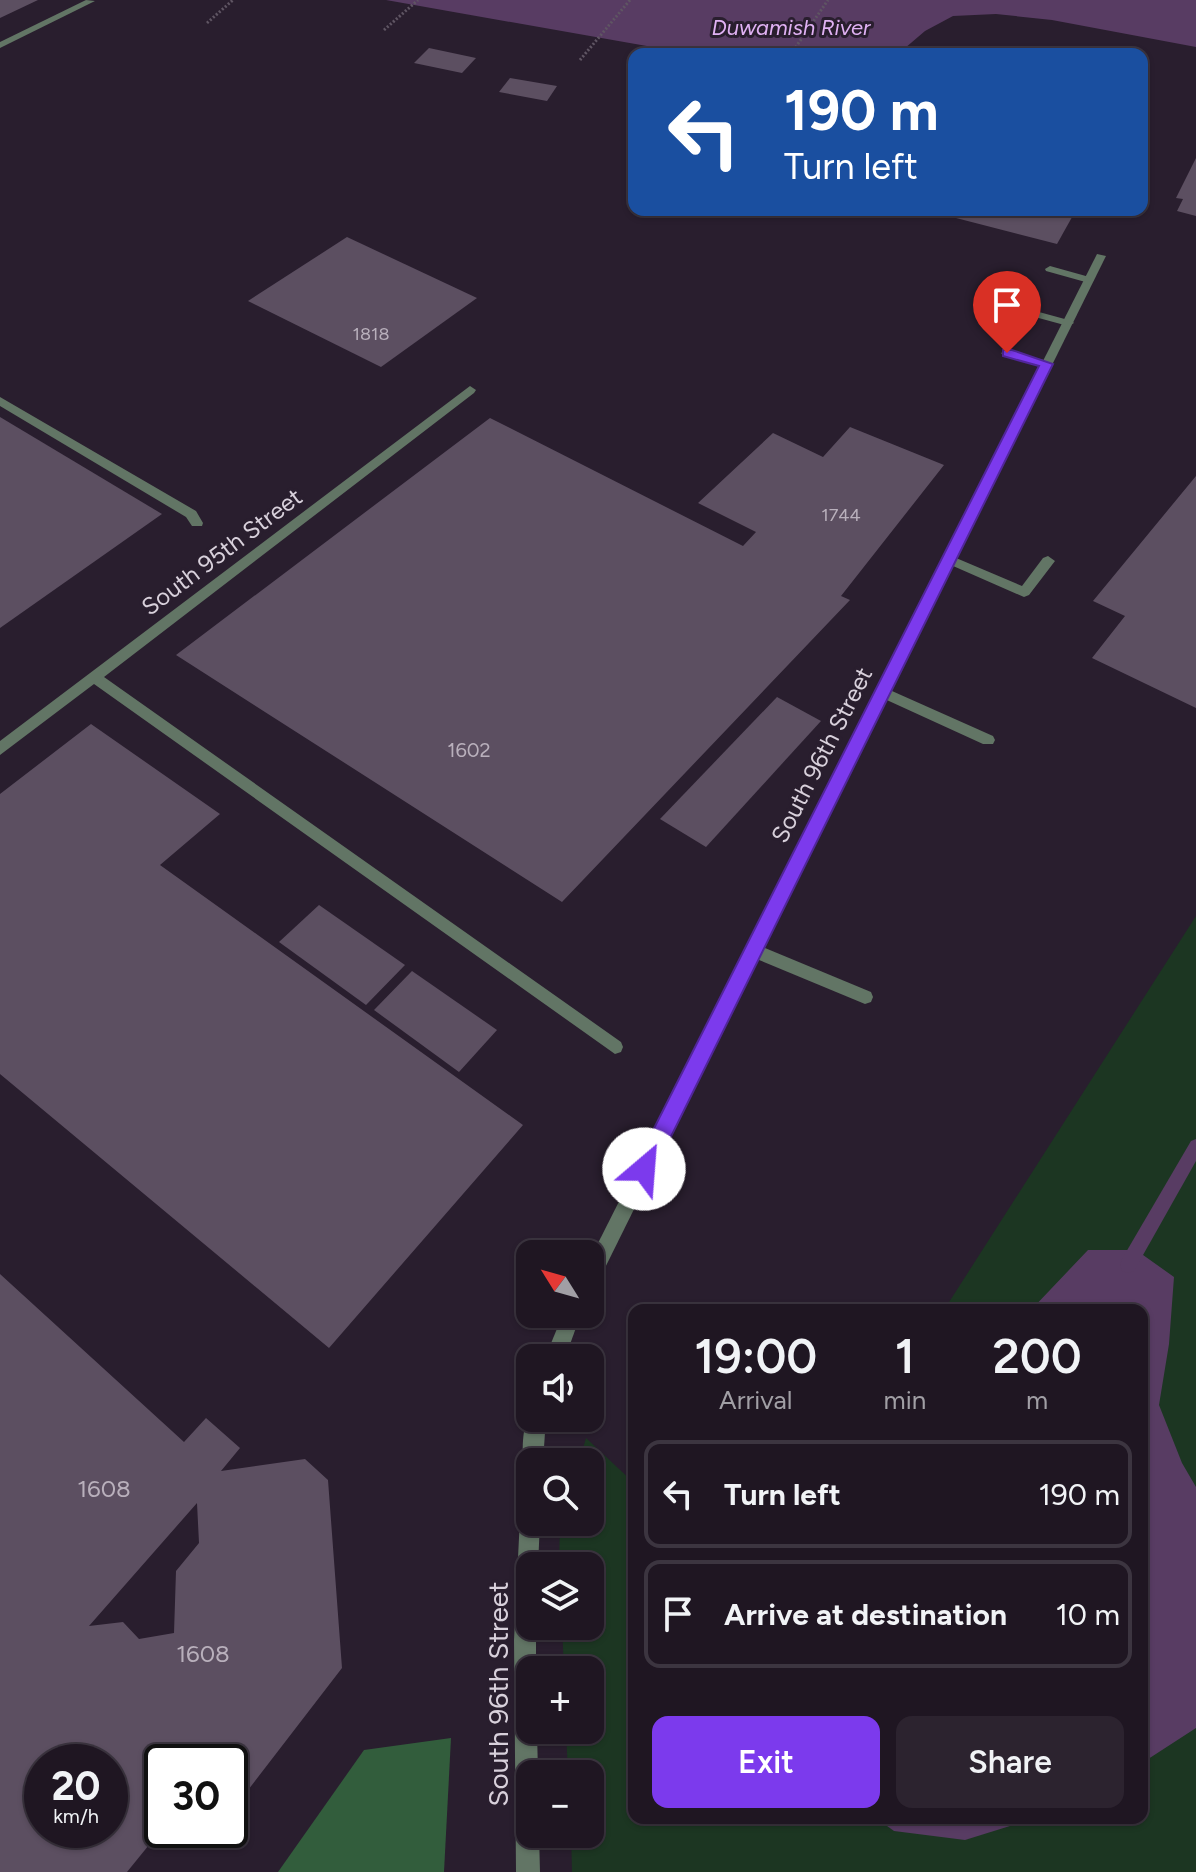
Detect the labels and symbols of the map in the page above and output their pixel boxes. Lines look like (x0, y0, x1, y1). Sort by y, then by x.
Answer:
water label: Duwamish River (712, 14, 872, 41)
pin (973, 271, 1041, 353)
house number: 1818 (353, 323, 389, 345)
street label: South 95th Street (136, 482, 308, 621)
house number: 1744 (821, 504, 861, 526)
street label: South 96th Street (765, 662, 878, 847)
house number: 1602 (447, 738, 491, 762)
position arrow (602, 1127, 686, 1211)
north arrow (516, 1240, 604, 1328)
house number: 1608 (77, 1474, 131, 1503)
street label: South 96th Street (481, 1581, 515, 1807)
house number: 1608 (176, 1639, 230, 1668)
speed limit sign: 30 (144, 1744, 248, 1848)

